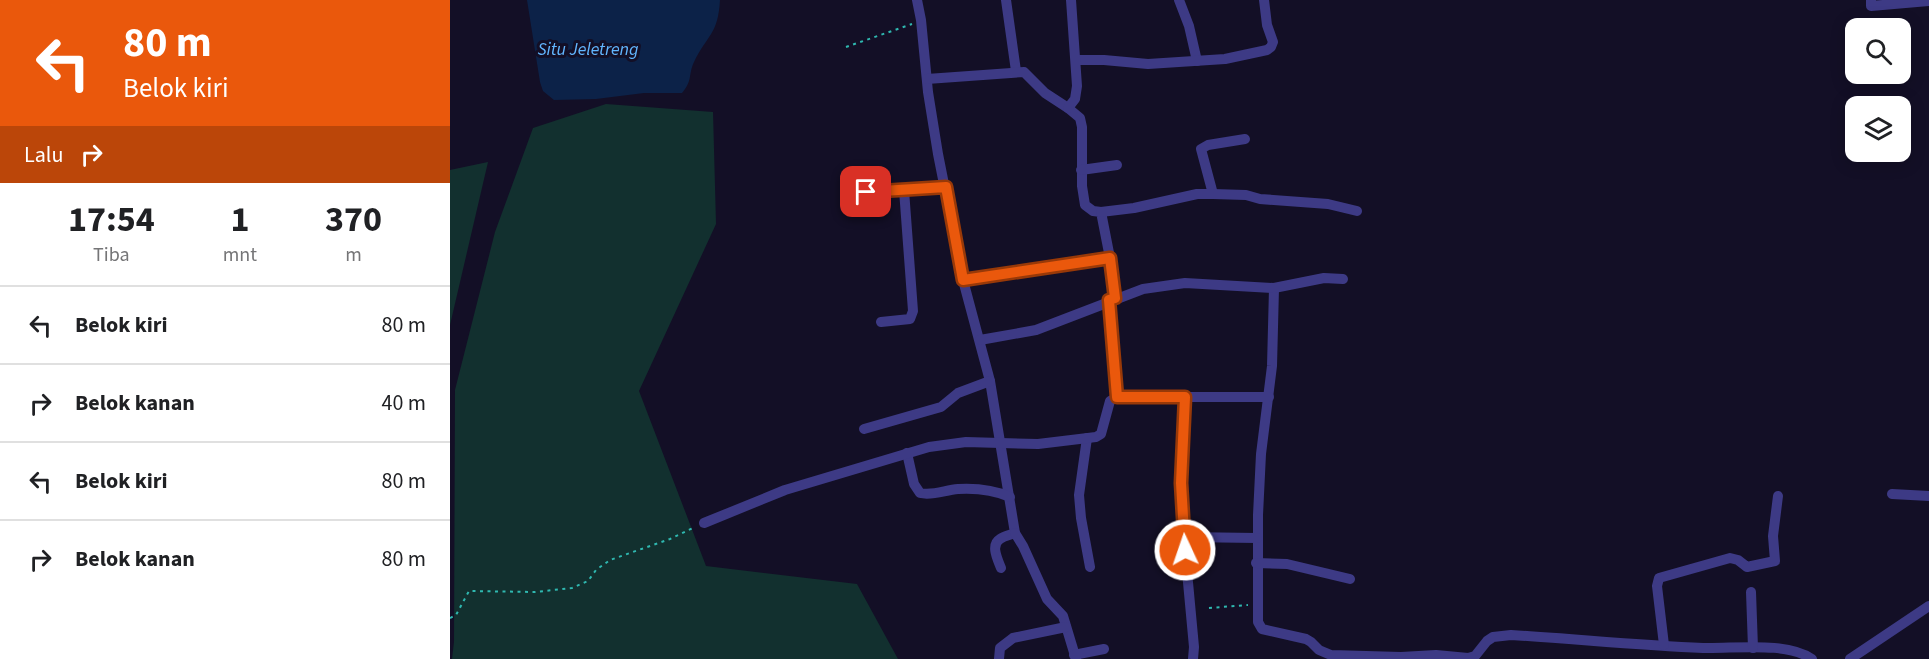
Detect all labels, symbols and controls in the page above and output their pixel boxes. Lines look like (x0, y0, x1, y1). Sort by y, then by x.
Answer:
text: 80 m (123, 13, 212, 73)
map controls (1845, 18, 1911, 162)
button: search (1845, 18, 1911, 84)
icon: left (24, 24, 102, 102)
water label: Situ Jeletreng (537, 37, 639, 62)
text: Belok kiri (123, 69, 229, 108)
button: layers (1845, 96, 1911, 162)
icon: right (75, 138, 108, 171)
text: Lalu (24, 139, 63, 171)
pin (840, 166, 891, 217)
icon: arrive (849, 175, 882, 208)
text: 17:54 (68, 194, 155, 245)
text: 1 (230, 194, 249, 245)
text: 370 (325, 194, 382, 245)
text: Tiba (93, 241, 130, 269)
text: mnt (223, 241, 257, 269)
text: m (345, 241, 362, 269)
icon: left (24, 309, 57, 342)
text: Belok kiri (75, 309, 168, 341)
text: 80 m (381, 309, 426, 341)
icon: right (24, 387, 57, 420)
text: Belok kanan (75, 387, 195, 419)
text: 40 m (381, 387, 426, 419)
icon: left (24, 465, 57, 498)
text: Belok kiri (75, 465, 168, 497)
text: 80 m (381, 465, 426, 497)
position arrow (1153, 518, 1217, 582)
icon: right (24, 543, 57, 576)
text: Belok kanan (75, 543, 195, 575)
text: 80 m (381, 543, 426, 575)

